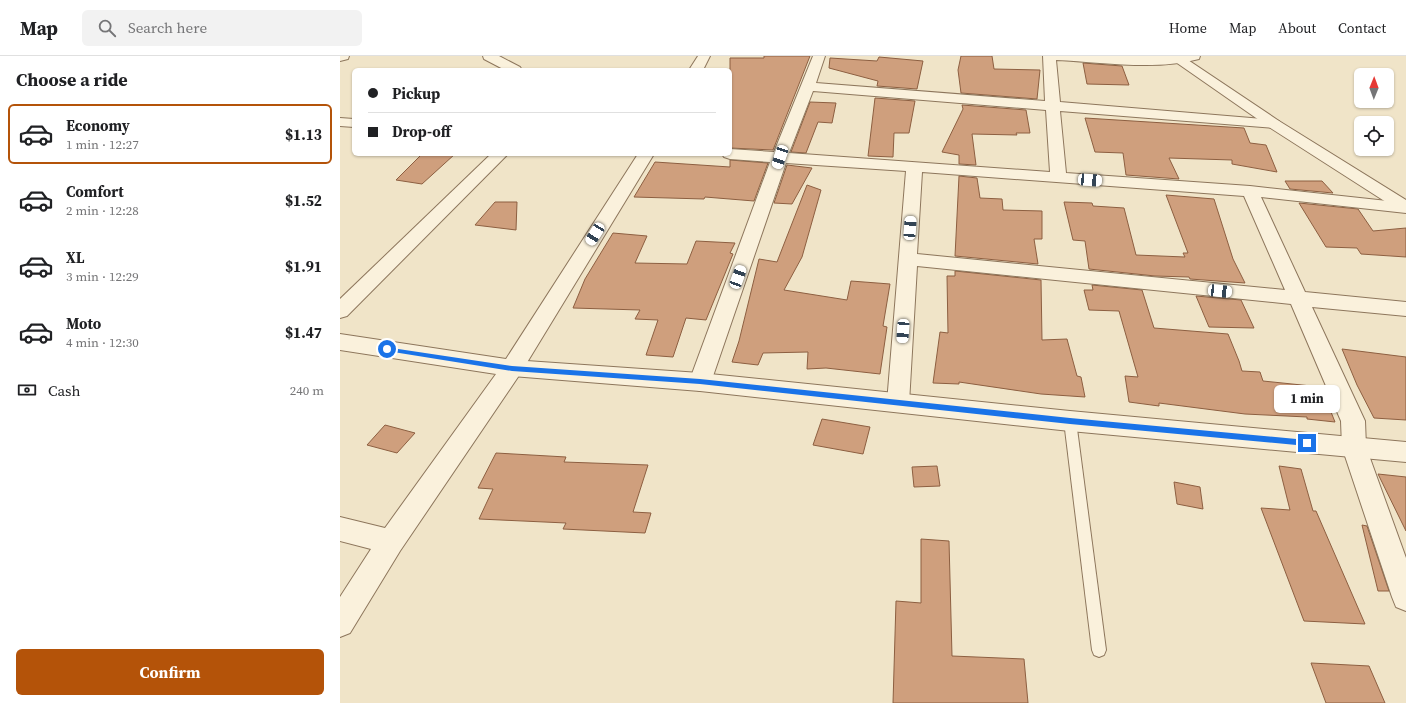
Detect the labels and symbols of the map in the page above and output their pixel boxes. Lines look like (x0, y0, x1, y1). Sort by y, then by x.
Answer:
north arrow (1354, 68, 1394, 108)
car (770, 144, 790, 170)
car (1078, 173, 1102, 187)
car (903, 216, 917, 240)
car (584, 221, 606, 247)
car (728, 264, 748, 290)
car (1207, 284, 1233, 298)
car (896, 319, 910, 343)
route start (378, 340, 396, 358)
callout: 1 min (1274, 385, 1340, 413)
route end (1298, 434, 1316, 452)

